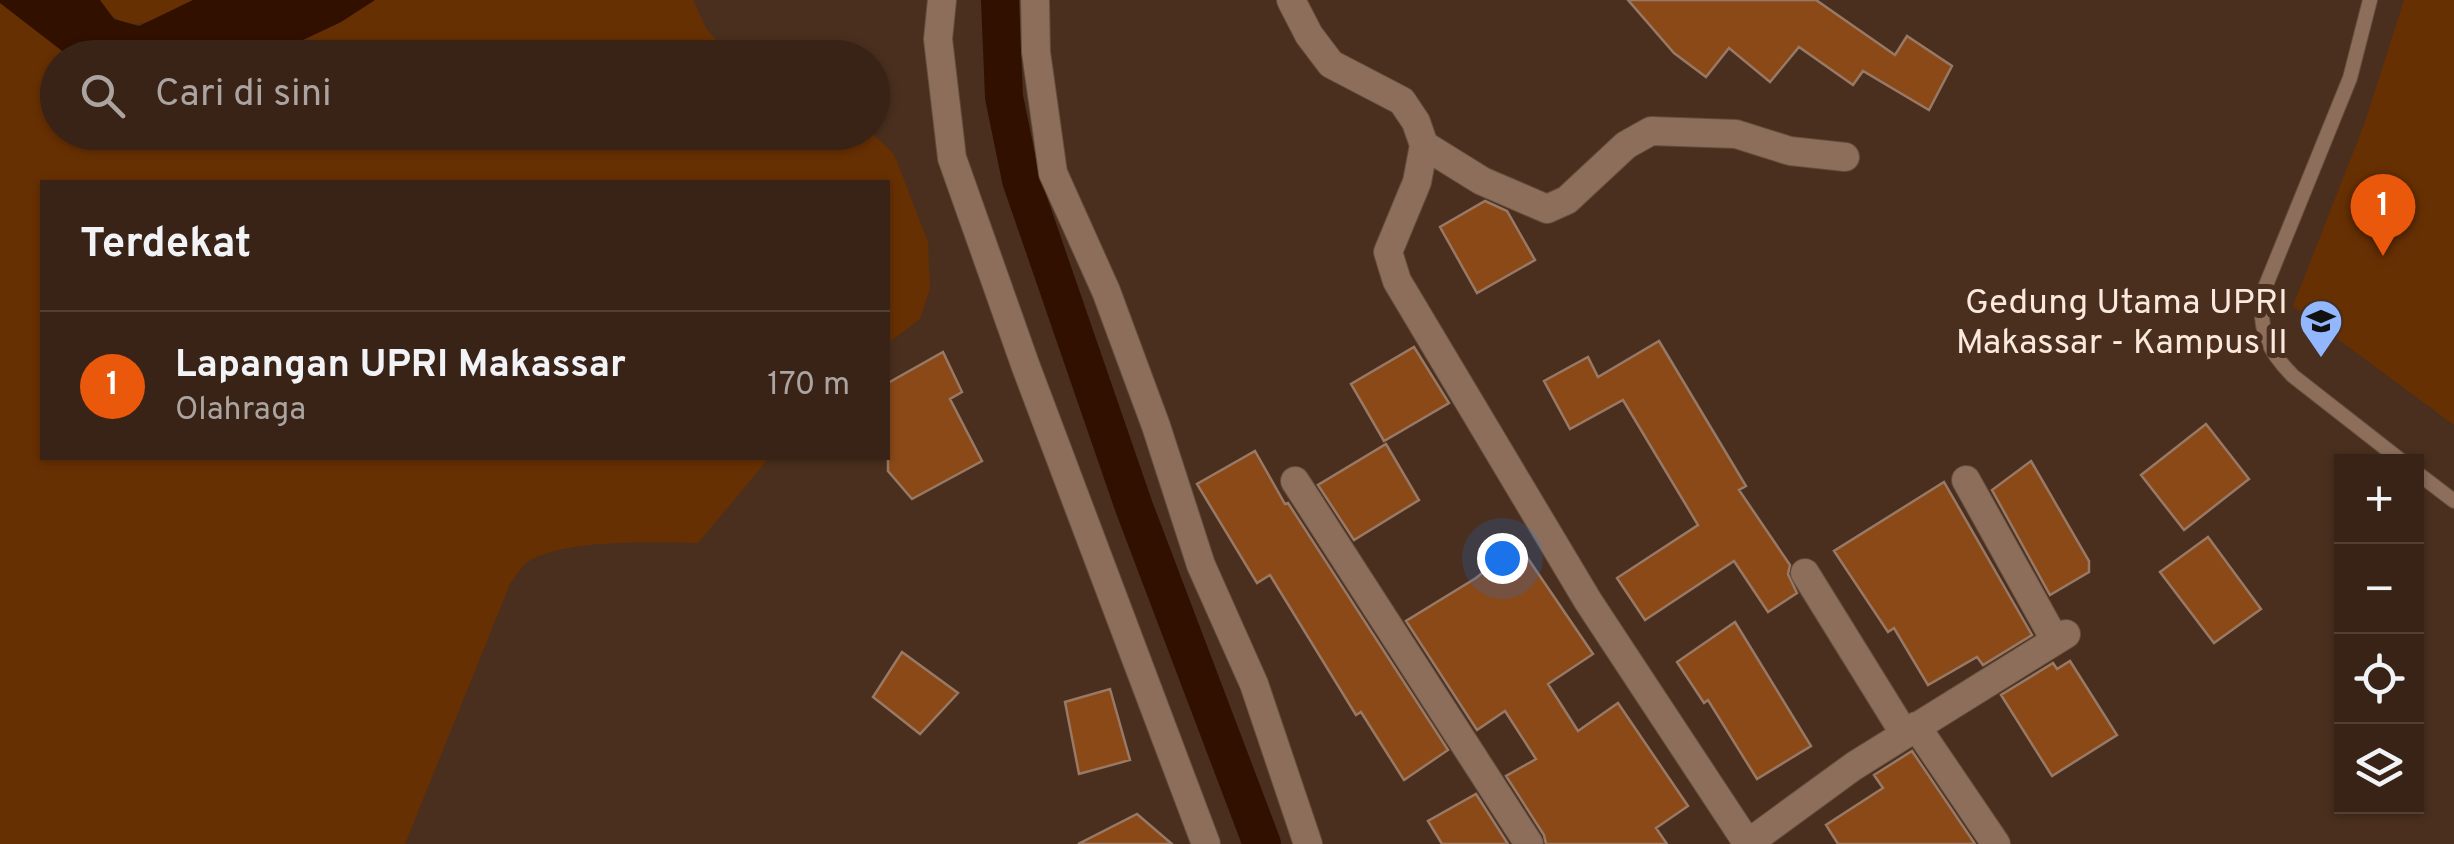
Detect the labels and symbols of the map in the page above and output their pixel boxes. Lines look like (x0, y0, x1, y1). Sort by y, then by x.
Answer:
pin: 1 (2350, 174, 2416, 256)
place label: Gedung Utama UPRI Makassar - Kampus II (1956, 282, 2288, 366)
school or university icon: Gedung Utama UPRI Makassar - Kampus II (2298, 298, 2344, 359)
your location (1477, 533, 1528, 584)

